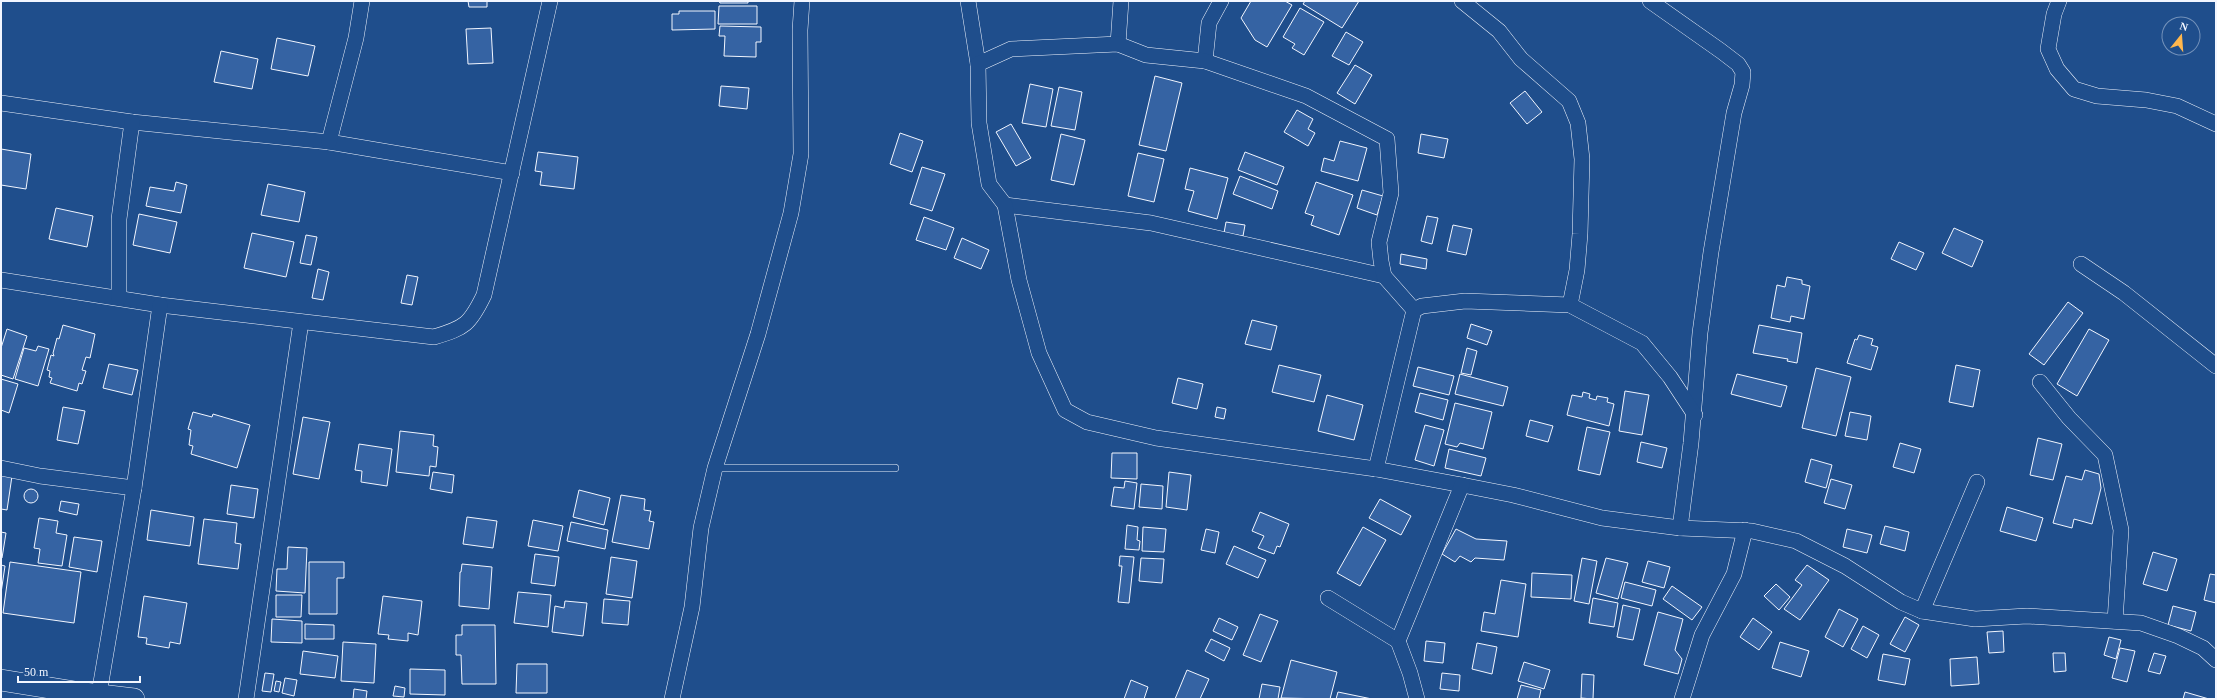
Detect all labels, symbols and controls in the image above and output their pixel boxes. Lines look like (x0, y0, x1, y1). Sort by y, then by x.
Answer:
north arrow (2161, 16, 2201, 56)
text: N (2178, 20, 2190, 33)
scale bar (18, 658, 140, 684)
text: 50 m (24, 665, 49, 679)

